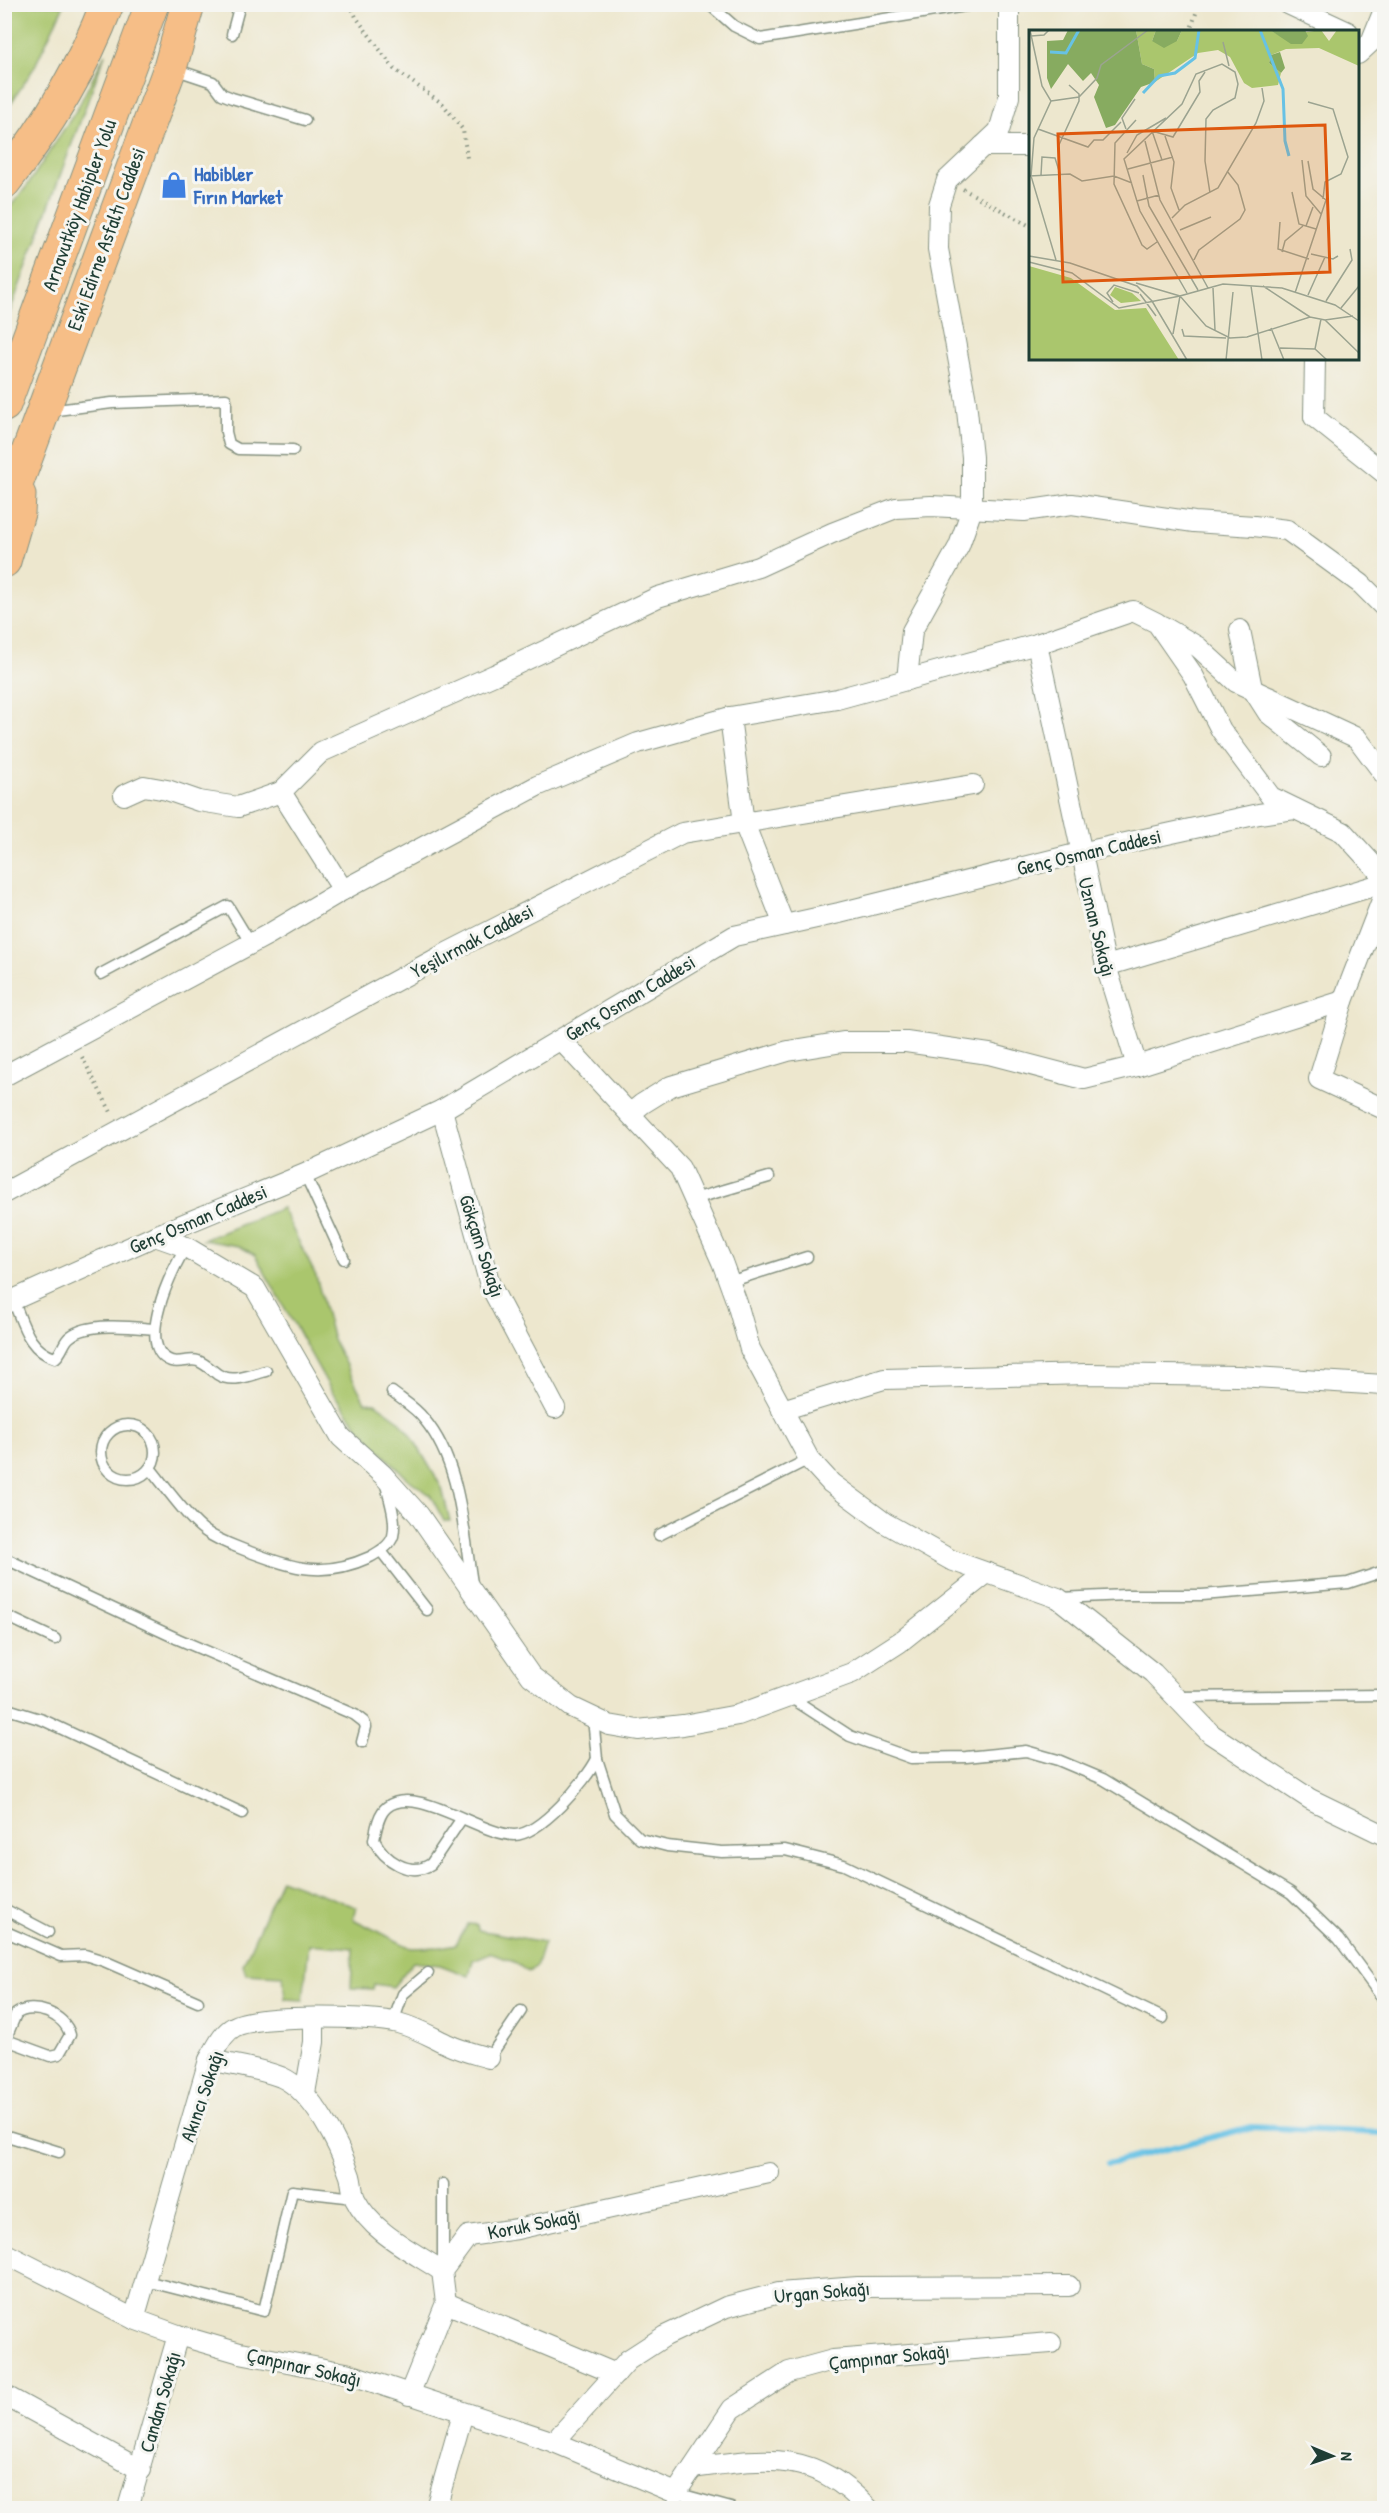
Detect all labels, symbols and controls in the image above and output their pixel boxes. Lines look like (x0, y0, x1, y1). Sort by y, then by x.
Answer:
inset map (1029, 30, 1359, 360)
street label: Arnavutköy Habipler Yolu (35, 115, 122, 294)
street label: Eski Edirne Asfaltı Caddesi (60, 144, 151, 334)
place label: Habibler Fırın Market (193, 160, 283, 210)
shop icon: Habibler Fırın Market (159, 170, 189, 200)
street label: Genç Osman Caddesi (1014, 822, 1164, 881)
street label: Uzman Sokağı (1072, 874, 1123, 979)
street label: Yeşilırmak Caddesi (406, 897, 538, 984)
street label: Genç Osman Caddesi (560, 948, 700, 1047)
street label: Genç Osman Caddesi (125, 1177, 271, 1260)
street label: Gökçam Sokağı (453, 1191, 512, 1301)
street label: Akıncı Sokağı (173, 2046, 230, 2145)
street label: Koruk Sokağı (485, 2201, 583, 2246)
street label: Urgan Sokağı (773, 2274, 871, 2309)
street label: Çampınar Sokağı (827, 2337, 951, 2376)
street label: Çanpınar Sokağı (244, 2340, 364, 2393)
street label: Candan Sokağı (132, 2348, 187, 2456)
north arrow (1302, 2426, 1362, 2486)
text: N (1336, 2452, 1358, 2462)

